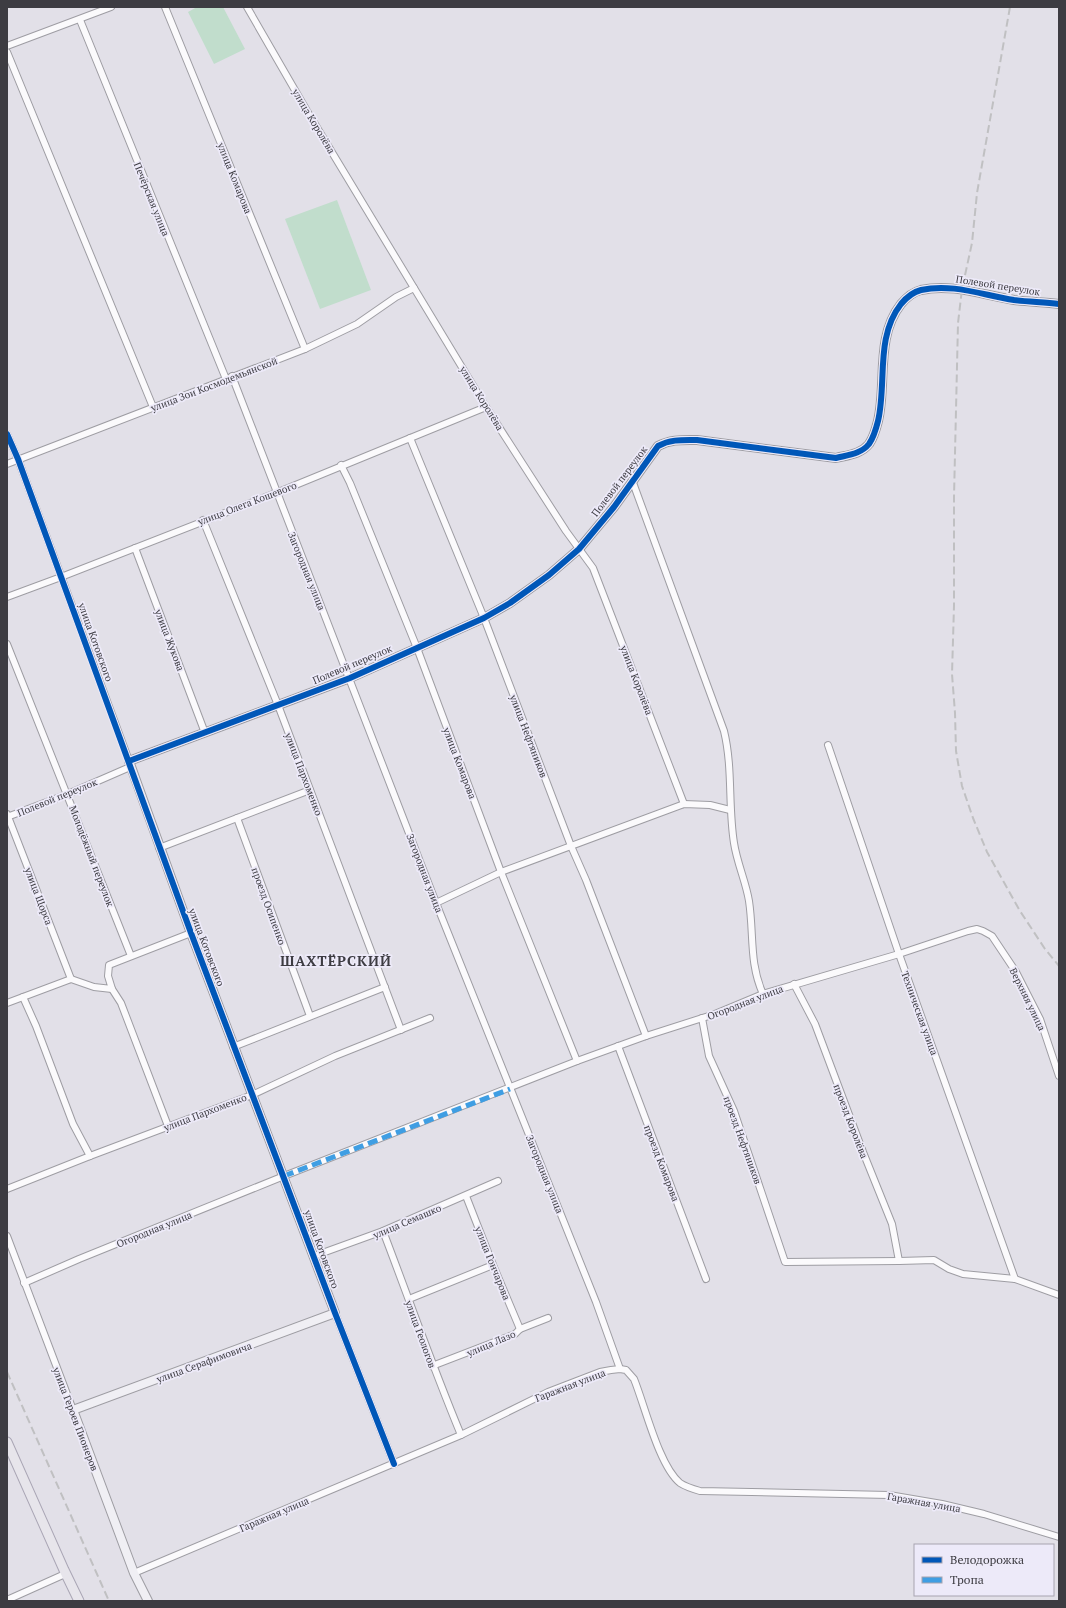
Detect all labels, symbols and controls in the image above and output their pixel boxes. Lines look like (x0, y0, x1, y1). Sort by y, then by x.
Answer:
street label: улица Королёва (289, 86, 338, 156)
street label: улица Комарова (214, 140, 255, 216)
street label: Печёрская улица (131, 160, 172, 238)
street label: Полевой переулок (955, 272, 1042, 299)
street label: улица Зои Космодемьянской (148, 354, 279, 415)
street label: улица Королёва (456, 363, 507, 433)
street label: Полевой переулок (589, 443, 651, 519)
street label: улица Олега Кошевого (195, 478, 299, 529)
street label: Загородная улица (285, 530, 328, 612)
street label: улица Котовского (75, 600, 116, 684)
street label: улица Жукова (151, 607, 187, 673)
street label: Полевой переулок (310, 642, 394, 687)
street label: улица Королёва (617, 643, 656, 717)
street label: улица Нефтяников (506, 692, 550, 779)
street label: улица Комарова (440, 725, 479, 801)
street label: улица Пархоменко (281, 730, 325, 818)
street label: Полевой переулок (15, 775, 100, 819)
street label: Молодёжный переулок (66, 804, 117, 909)
street label: Загородная улица (403, 832, 446, 915)
street label: улица Щорса (21, 865, 55, 927)
street label: проезд Осипенко (248, 866, 289, 947)
street label: улица Котовского (185, 905, 228, 988)
district label: ШАХТЁРСКИЙ (280, 951, 392, 970)
street label: Верхняя улица (1007, 966, 1048, 1033)
street label: Техническая улица (898, 969, 941, 1057)
street label: Огородная улица (705, 982, 785, 1023)
street label: проезд Королёва (830, 1082, 871, 1160)
street label: улица Пархоменко (161, 1091, 249, 1135)
street label: проезд Нефтяников (721, 1094, 765, 1186)
street label: проезд Комарова (641, 1123, 682, 1203)
street label: Загородная улица (523, 1133, 566, 1215)
street label: улица Семашко (370, 1201, 444, 1242)
street label: улица Котовского (301, 1207, 342, 1291)
street label: Огородная улица (114, 1208, 194, 1251)
street label: улица Гончарова (471, 1223, 513, 1302)
street label: улица Геологов (402, 1298, 439, 1370)
street label: улица Лазо (464, 1327, 518, 1360)
street label: улица Серафимовича (154, 1339, 253, 1386)
street label: улица Героев Пионеров (49, 1365, 101, 1473)
street label: Гаражная улица (533, 1366, 607, 1405)
street label: Гаражная улица (886, 1490, 962, 1515)
street label: Гаражная улица (237, 1494, 311, 1535)
legend (914, 1544, 1054, 1596)
text: Велодорожка (950, 1552, 1024, 1567)
text: Тропа (950, 1572, 984, 1587)

